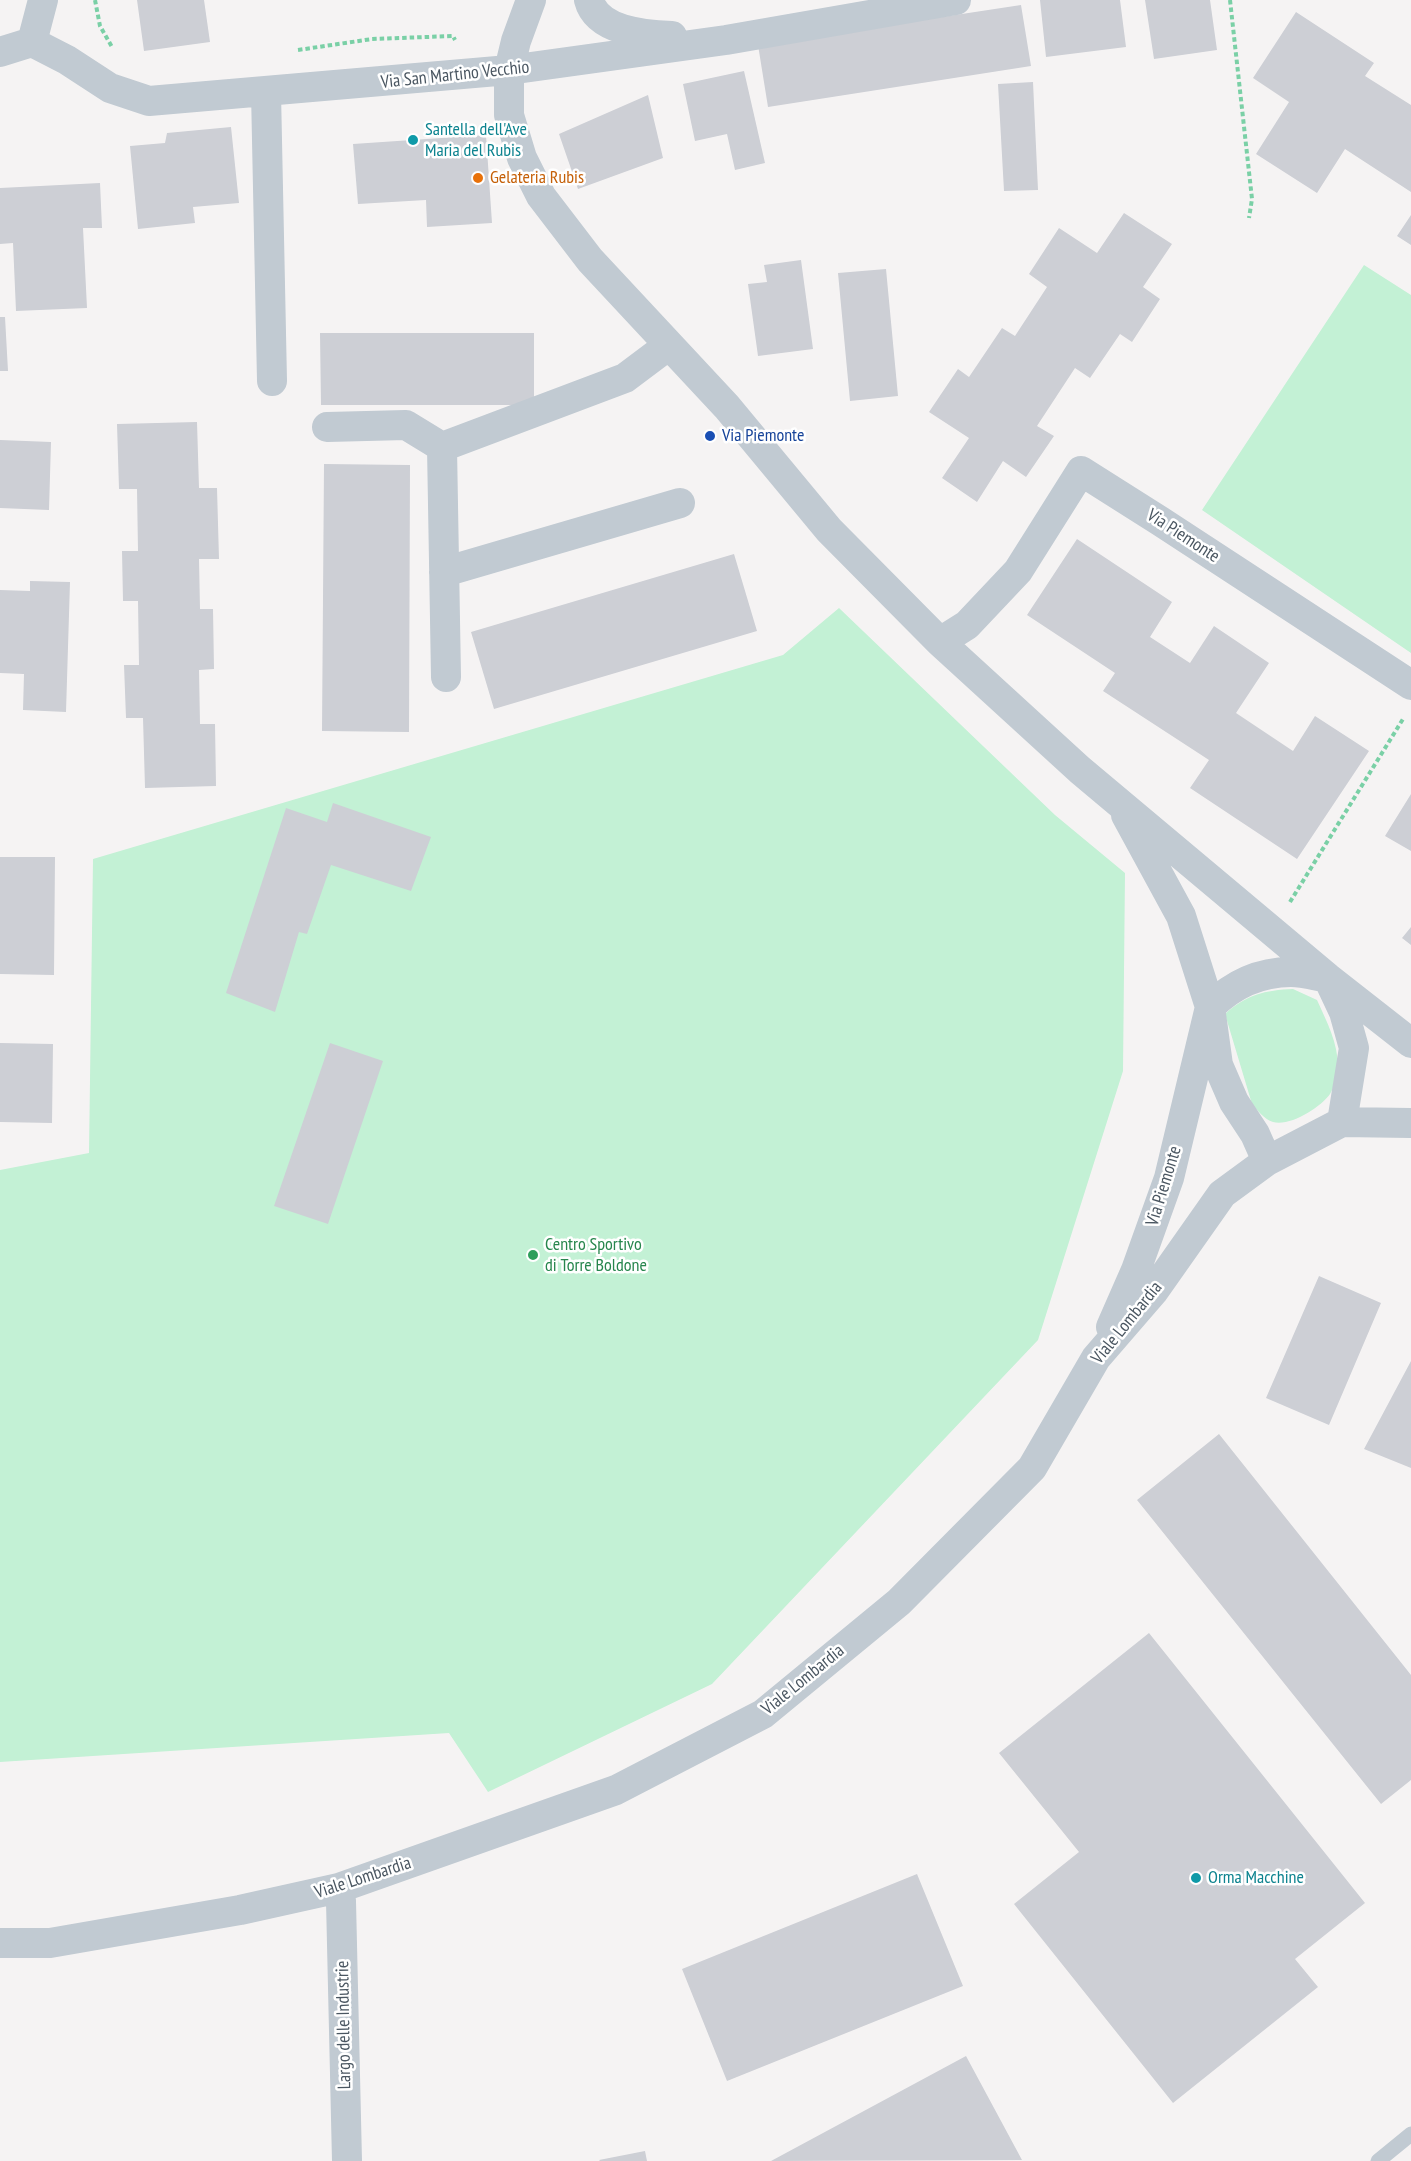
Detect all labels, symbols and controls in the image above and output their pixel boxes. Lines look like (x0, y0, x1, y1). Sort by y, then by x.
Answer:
street label: Via San Martino Vecchio (380, 56, 530, 94)
place label: Santella dell'Ave Maria del Rubis (425, 119, 527, 162)
marker: Santella dell'Ave Maria del Rubis (406, 133, 420, 147)
place label: Gelateria Rubis (490, 167, 584, 189)
marker: Gelateria Rubis (471, 171, 485, 185)
place label: Via Piemonte (722, 425, 804, 447)
marker: Via Piemonte (703, 429, 717, 443)
street label: Via Piemonte (1143, 505, 1223, 567)
street label: Via Piemonte (1142, 1143, 1186, 1229)
place label: Centro Sportivo di Torre Boldone (545, 1234, 647, 1276)
marker: Centro Sportivo di Torre Boldone (526, 1248, 540, 1262)
street label: Viale Lombardia (1087, 1277, 1167, 1369)
street label: Viale Lombardia (757, 1640, 849, 1720)
street label: Viale Lombardia (312, 1852, 414, 1904)
place label: Orma Macchine (1208, 1867, 1304, 1889)
marker: Orma Macchine (1189, 1871, 1203, 1885)
street label: Largo delle Industrie (332, 1961, 356, 2089)

